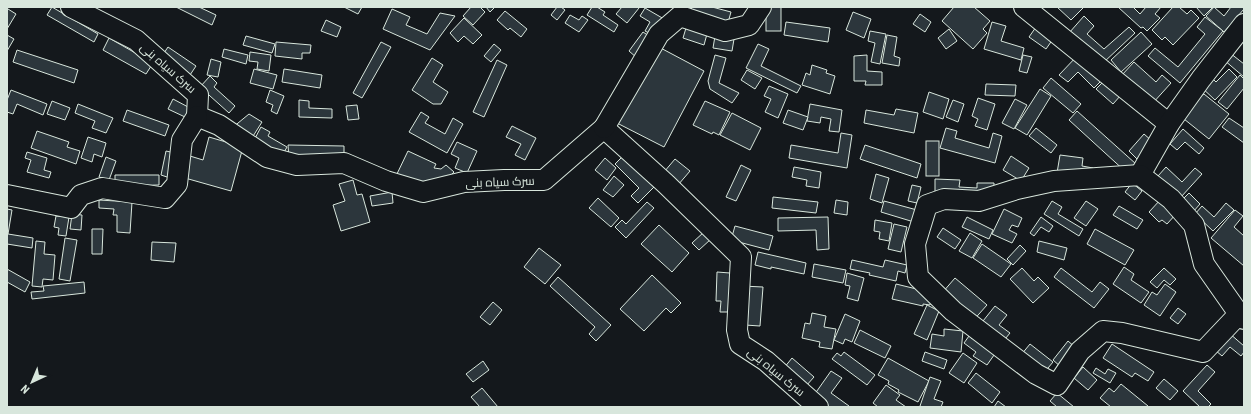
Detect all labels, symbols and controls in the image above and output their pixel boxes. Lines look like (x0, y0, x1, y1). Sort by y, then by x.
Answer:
street label: سرک سیاه بنی (137, 40, 199, 96)
street label: سرک سیاه بنی (465, 174, 535, 190)
street label: سرک سیاه بنی (745, 345, 807, 399)
north arrow (12, 362, 52, 402)
text: N (18, 382, 32, 396)

